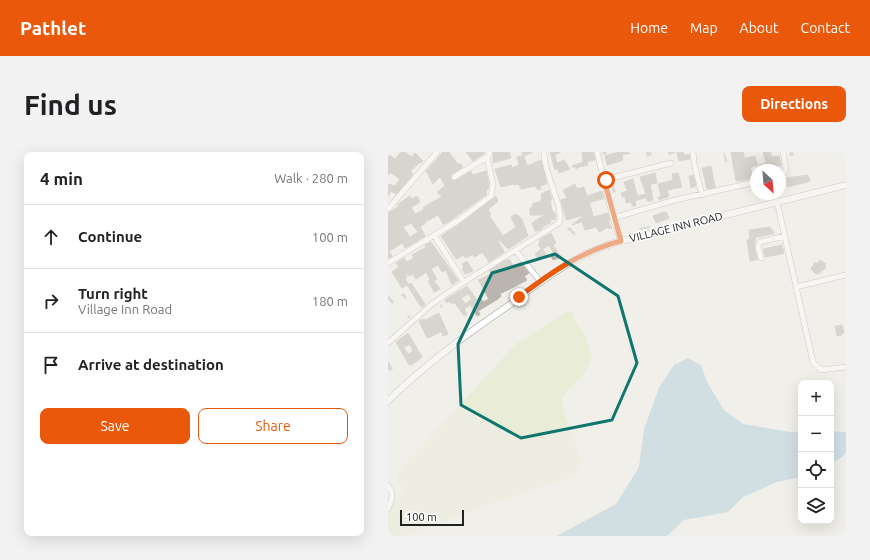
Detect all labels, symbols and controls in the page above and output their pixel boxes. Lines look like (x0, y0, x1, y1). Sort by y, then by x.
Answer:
text: Pathlet (20, 17, 86, 39)
text: Home (630, 20, 668, 36)
text: Map (690, 20, 718, 36)
text: About (740, 20, 779, 36)
text: Contact (801, 20, 850, 36)
button: Directions (742, 86, 846, 122)
text: Find us (24, 89, 117, 120)
north arrow (750, 164, 786, 200)
text: 4 min (40, 169, 83, 188)
text: Walk · 280 m (274, 171, 348, 185)
route start (597, 171, 615, 189)
street label: VILLAGE INN ROAD (628, 210, 724, 244)
icon: ahead (40, 226, 62, 248)
text: Continue (78, 228, 142, 245)
text: 100 m (312, 230, 348, 244)
text: Turn right (78, 285, 148, 302)
route end (510, 288, 528, 306)
icon: right (40, 290, 62, 312)
text: 180 m (312, 294, 348, 308)
text: Village Inn Road (78, 302, 172, 316)
icon: arrive (40, 354, 62, 376)
text: Arrive at destination (78, 356, 224, 373)
map controls (798, 380, 834, 524)
button: + (798, 380, 834, 416)
button: Save (40, 408, 190, 444)
button: Share (198, 408, 348, 444)
button: − (798, 416, 834, 452)
button: locate (798, 452, 834, 488)
button: layers (798, 488, 834, 524)
scale bar (400, 508, 464, 527)
text: 100 m (406, 511, 437, 523)

